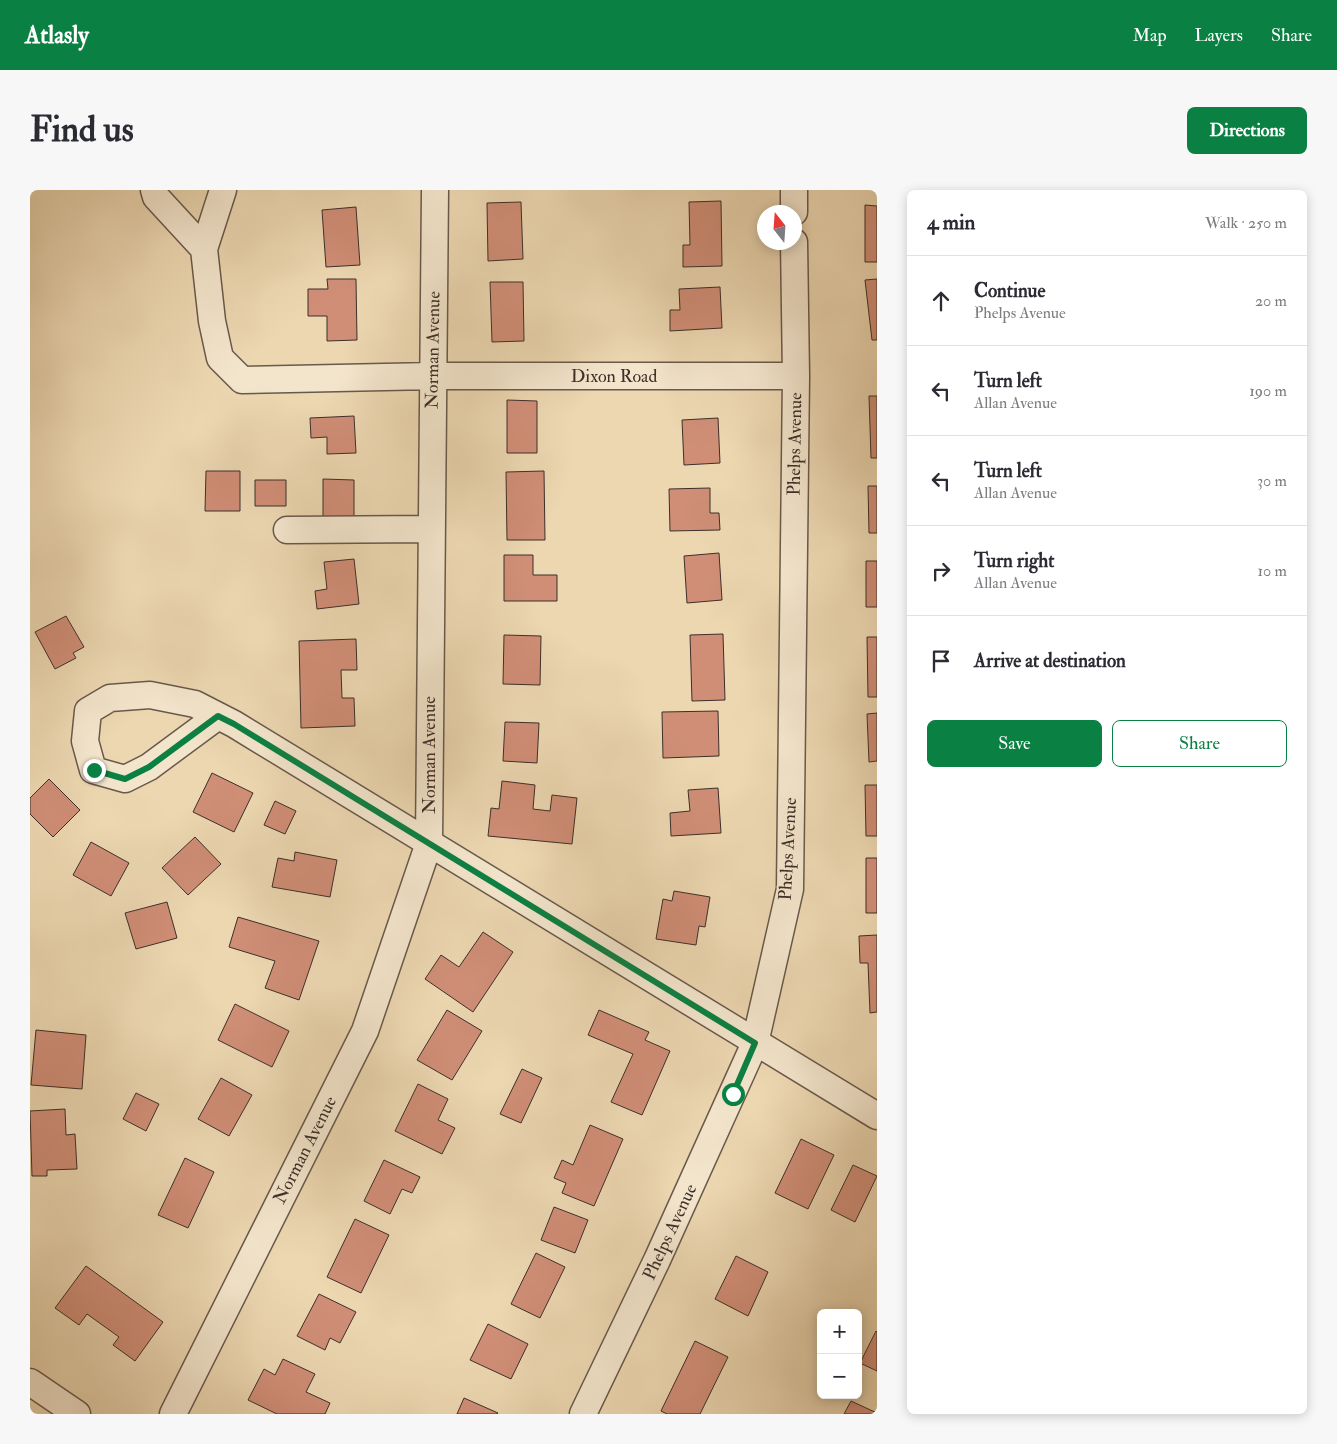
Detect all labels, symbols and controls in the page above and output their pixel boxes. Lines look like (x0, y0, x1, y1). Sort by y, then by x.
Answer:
text: Atlasly (25, 20, 89, 51)
text: Map (1133, 24, 1167, 47)
text: Layers (1195, 24, 1243, 47)
text: Share (1271, 24, 1312, 47)
button: Directions (1187, 107, 1307, 154)
text: Find us (30, 108, 134, 152)
north arrow (757, 205, 802, 250)
text: 4 min (927, 209, 975, 236)
text: Walk · 250 m (1205, 213, 1287, 233)
text: Continue (974, 279, 1045, 303)
icon: ahead (927, 287, 955, 315)
street label: Norman Avenue (420, 291, 446, 409)
text: 20 m (1255, 291, 1287, 311)
text: Phelps Avenue (974, 303, 1066, 323)
street label: Dixon Road (571, 365, 657, 388)
text: Turn left (974, 369, 1042, 393)
icon: left (927, 377, 955, 405)
text: 190 m (1249, 381, 1287, 401)
street label: Phelps Avenue (783, 392, 807, 496)
text: Allan Avenue (974, 393, 1057, 413)
text: Turn left (974, 459, 1042, 483)
icon: left (927, 467, 955, 495)
text: 30 m (1257, 471, 1287, 491)
text: Allan Avenue (974, 483, 1057, 503)
text: Turn right (974, 549, 1054, 573)
icon: right (927, 557, 955, 585)
text: 10 m (1257, 561, 1287, 581)
text: Allan Avenue (974, 573, 1057, 593)
icon: arrive (927, 647, 955, 675)
text: Arrive at destination (974, 649, 1126, 673)
street label: Norman Avenue (418, 696, 441, 814)
button: Save (927, 720, 1102, 767)
button: Share (1112, 720, 1287, 767)
route end (83, 759, 106, 782)
street label: Phelps Avenue (774, 796, 802, 901)
route start (722, 1083, 745, 1106)
street label: Norman Avenue (268, 1092, 342, 1208)
street label: Phelps Avenue (638, 1180, 702, 1284)
map controls (817, 1309, 862, 1399)
button: + (817, 1309, 862, 1354)
button: − (817, 1354, 862, 1399)

